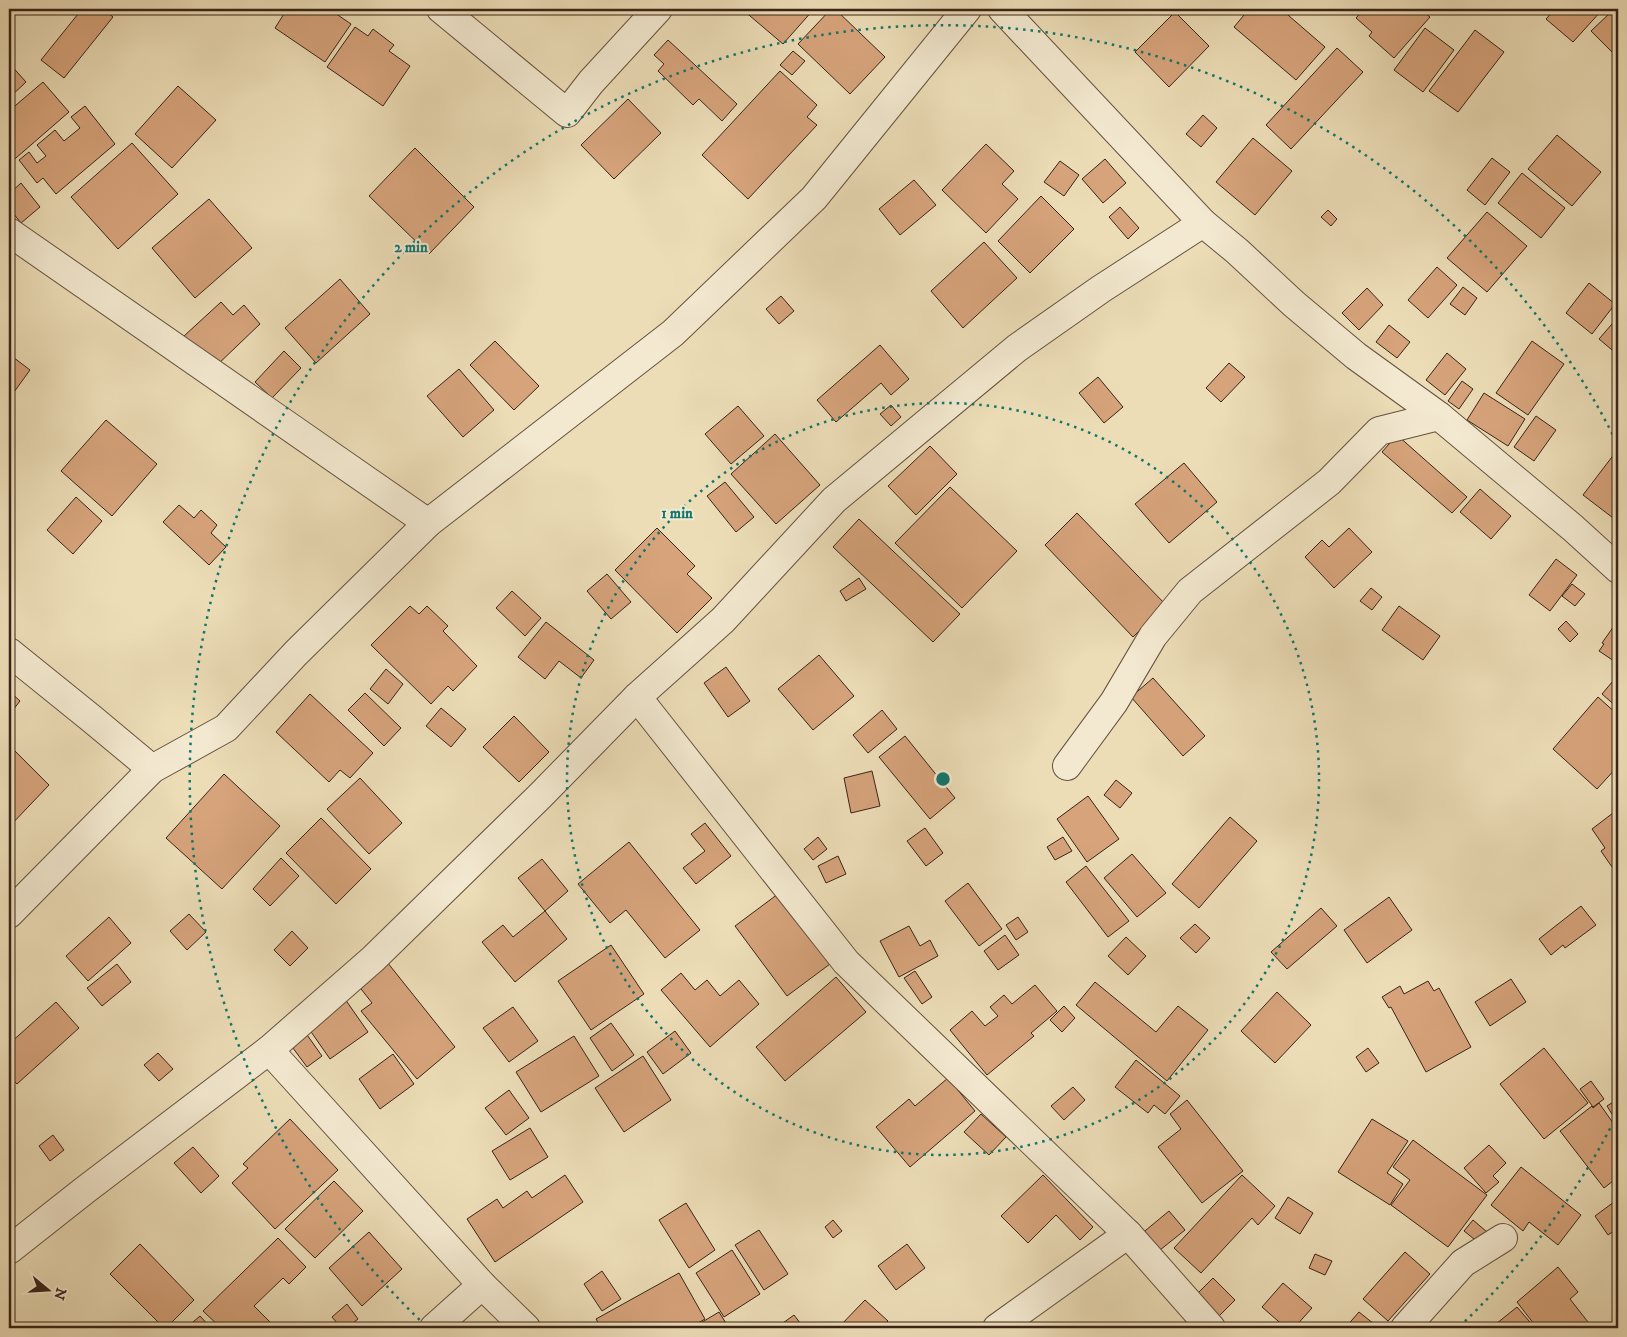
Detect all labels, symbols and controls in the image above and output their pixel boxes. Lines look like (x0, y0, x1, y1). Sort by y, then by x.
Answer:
text: 2 min (394, 238, 428, 257)
text: 1 min (661, 504, 693, 523)
centre of rings (934, 770, 952, 788)
north arrow (22, 1264, 72, 1314)
text: N (49, 1285, 70, 1302)

